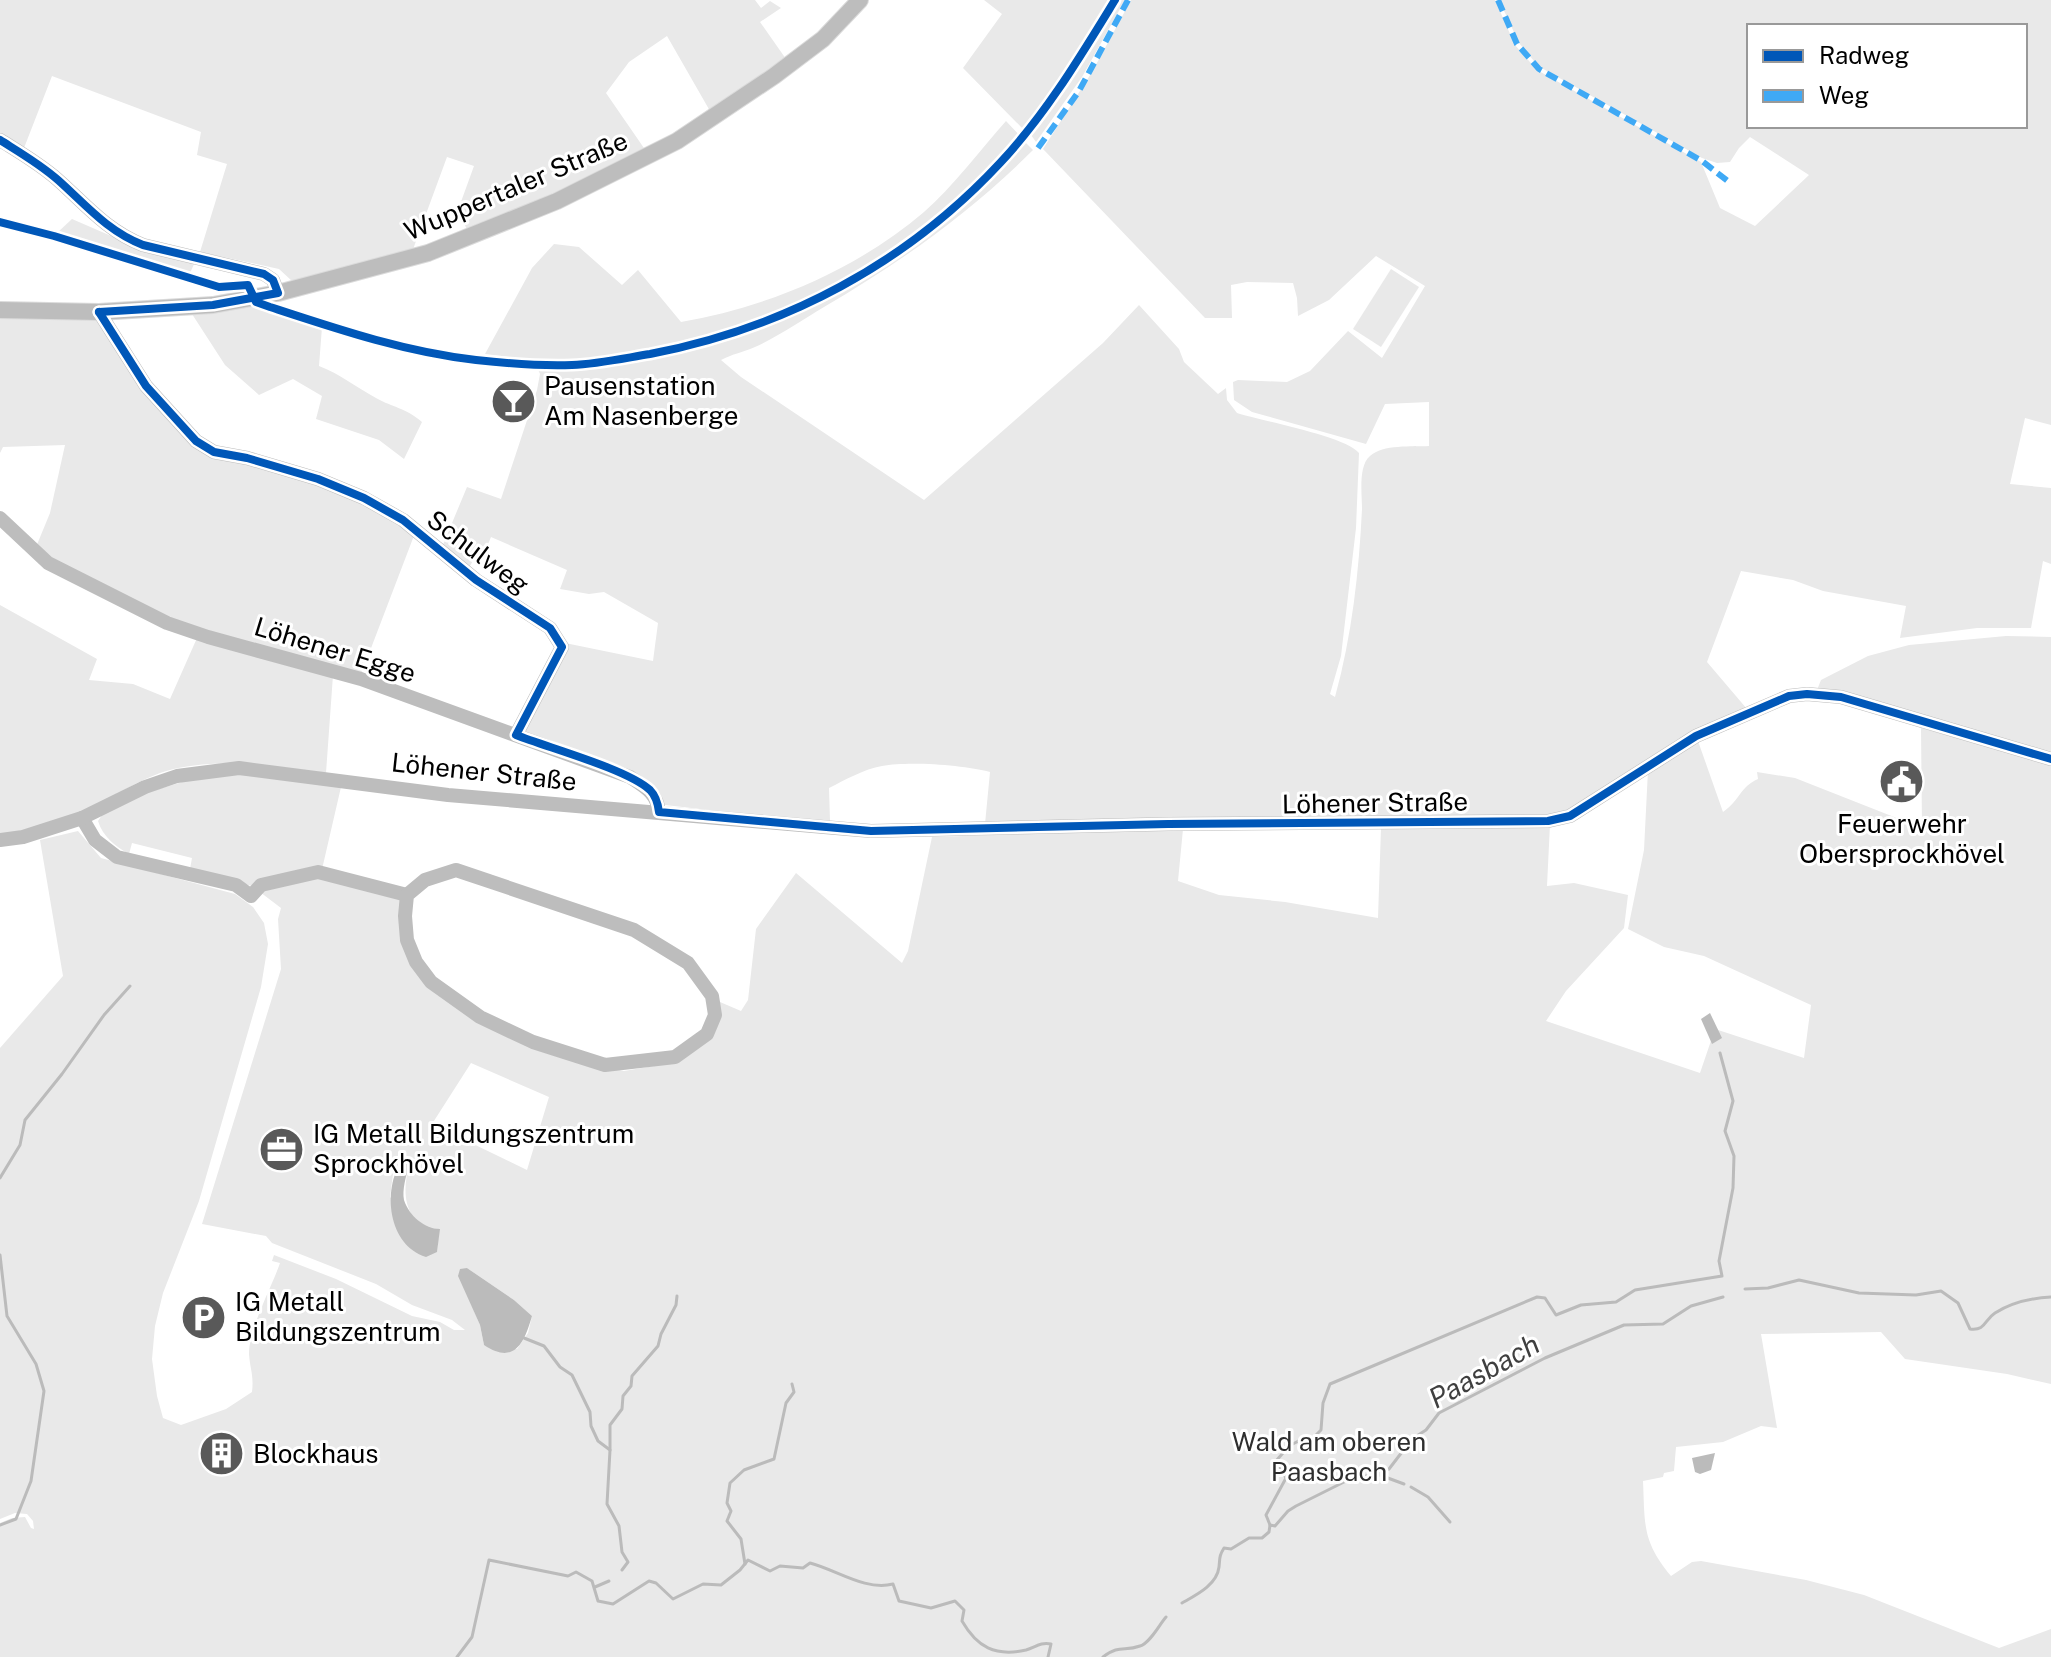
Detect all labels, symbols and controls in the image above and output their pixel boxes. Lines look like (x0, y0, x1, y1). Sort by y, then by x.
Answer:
legend (1747, 24, 2027, 128)
text: Radweg (1819, 41, 1910, 69)
text: Weg (1819, 81, 1869, 109)
street label: Wuppertaler Straße (400, 124, 632, 247)
place label: Pausenstation Am Nasenberge (544, 370, 738, 431)
bar icon: Pausenstation Am Nasenberge (489, 377, 537, 425)
street label: Schulweg (421, 503, 535, 600)
street label: Löhener Egge (251, 610, 420, 689)
street label: Löhener Straße (390, 746, 578, 797)
public building icon: Feuerwehr Obersprockhövel (1878, 757, 1926, 805)
street label: Löhener Straße (1282, 785, 1468, 820)
place label: Feuerwehr Obersprockhövel (1799, 808, 2005, 869)
place label: IG Metall Bildungszentrum Sprockhövel (313, 1118, 634, 1179)
office icon: IG Metall Bildungszentrum Sprockhövel (258, 1125, 306, 1173)
place label: IG Metall Bildungszentrum (235, 1286, 440, 1347)
parking icon: IG Metall Bildungszentrum (180, 1293, 228, 1341)
water label: Paasbach (1423, 1327, 1545, 1414)
park label: Wald am oberen Paasbach (1232, 1426, 1426, 1487)
building icon: Blockhaus (198, 1430, 246, 1478)
place label: Blockhaus (253, 1438, 379, 1469)

